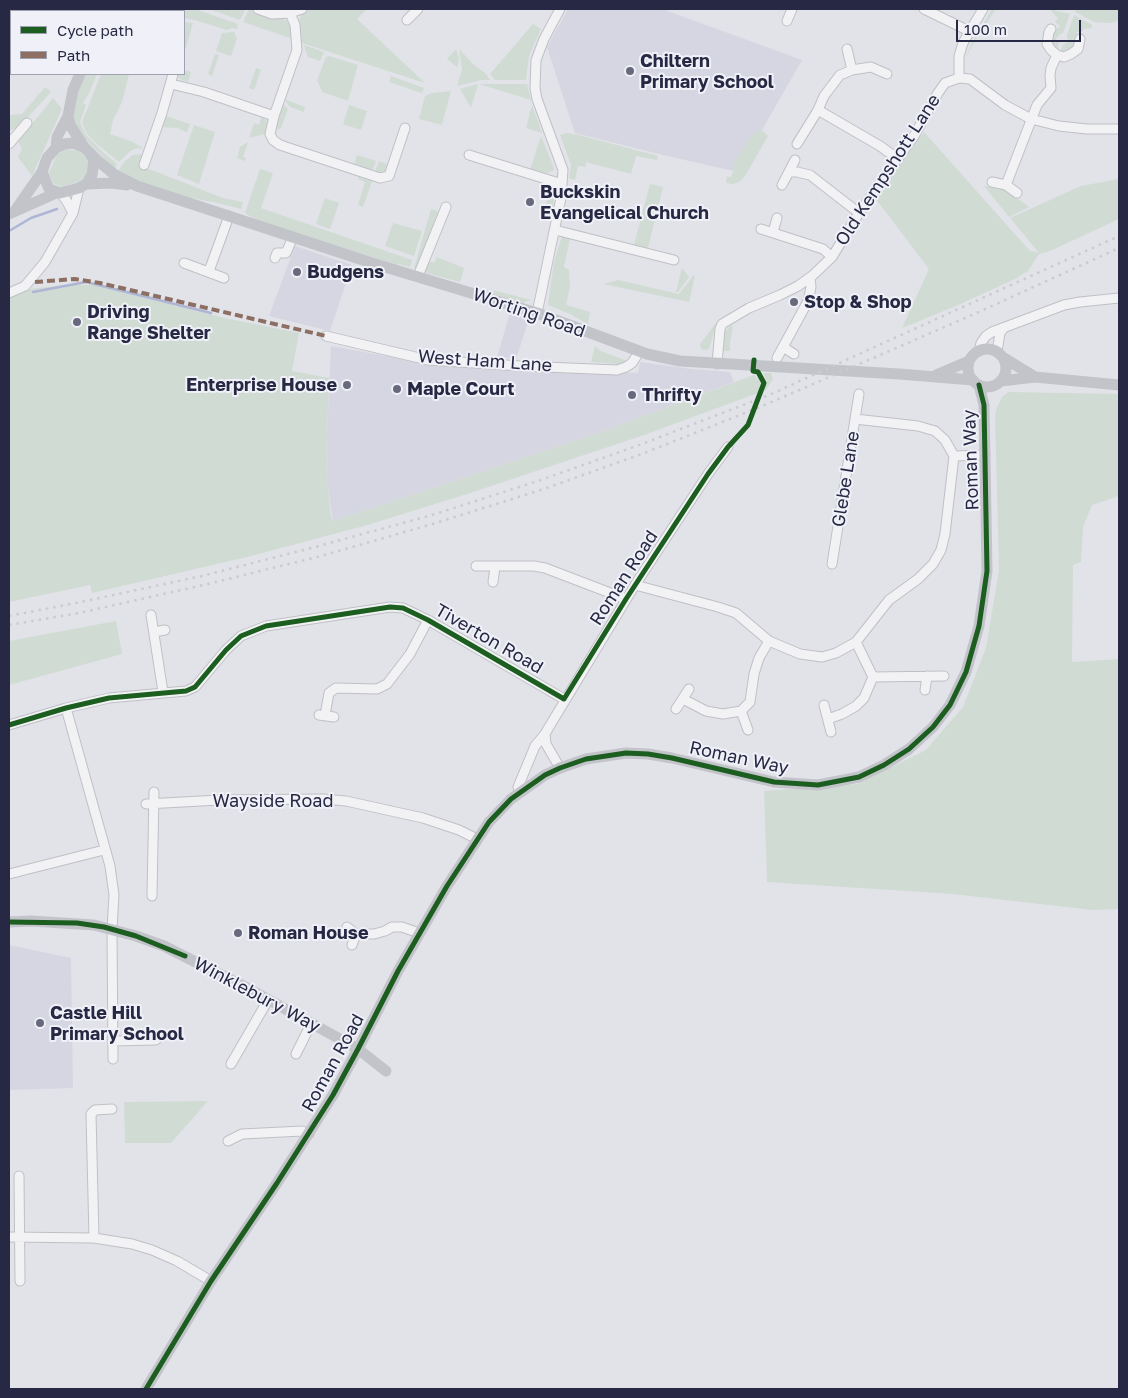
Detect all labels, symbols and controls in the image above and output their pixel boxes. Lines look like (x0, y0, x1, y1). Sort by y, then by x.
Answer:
legend (10, 10, 185, 75)
scale bar (958, 10, 1083, 42)
text: 100 m (964, 20, 1007, 38)
text: Cycle path (57, 21, 133, 39)
text: Path (57, 46, 90, 64)
place label: Chiltern Primary School (640, 50, 774, 92)
marker: Chiltern Primary School (624, 65, 636, 77)
street label: Old Kempshott Lane (831, 90, 945, 250)
place label: Buckskin Evangelical Church (540, 181, 709, 223)
marker: Buckskin Evangelical Church (524, 196, 536, 208)
place label: Budgens (307, 261, 384, 283)
marker: Budgens (291, 266, 303, 278)
street label: Worting Road (470, 284, 588, 342)
place label: Stop & Shop (804, 291, 912, 313)
marker: Stop & Shop (788, 296, 800, 308)
place label: Driving Range Shelter (87, 301, 211, 344)
marker: Driving Range Shelter (71, 316, 83, 328)
street label: West Ham Lane (417, 346, 553, 376)
place label: Enterprise House (186, 374, 337, 396)
place label: Maple Court (407, 378, 514, 400)
marker: Enterprise House (341, 379, 353, 391)
marker: Maple Court (391, 383, 403, 395)
place label: Thrifty (642, 384, 702, 406)
marker: Thrifty (626, 389, 638, 401)
street label: Roman Way (958, 409, 984, 511)
street label: Glebe Lane (828, 429, 864, 529)
street label: Roman Road (585, 527, 663, 629)
street label: Tiverton Road (431, 599, 547, 679)
street label: Roman Way (687, 737, 791, 779)
street label: Wayside Road (213, 790, 333, 812)
place label: Roman House (248, 922, 369, 944)
marker: Roman House (232, 927, 244, 939)
street label: Winklebury Way (190, 953, 324, 1037)
place label: Castle Hill Primary School (50, 1002, 184, 1044)
street label: Roman Road (297, 1010, 369, 1116)
marker: Castle Hill Primary School (34, 1017, 46, 1029)

